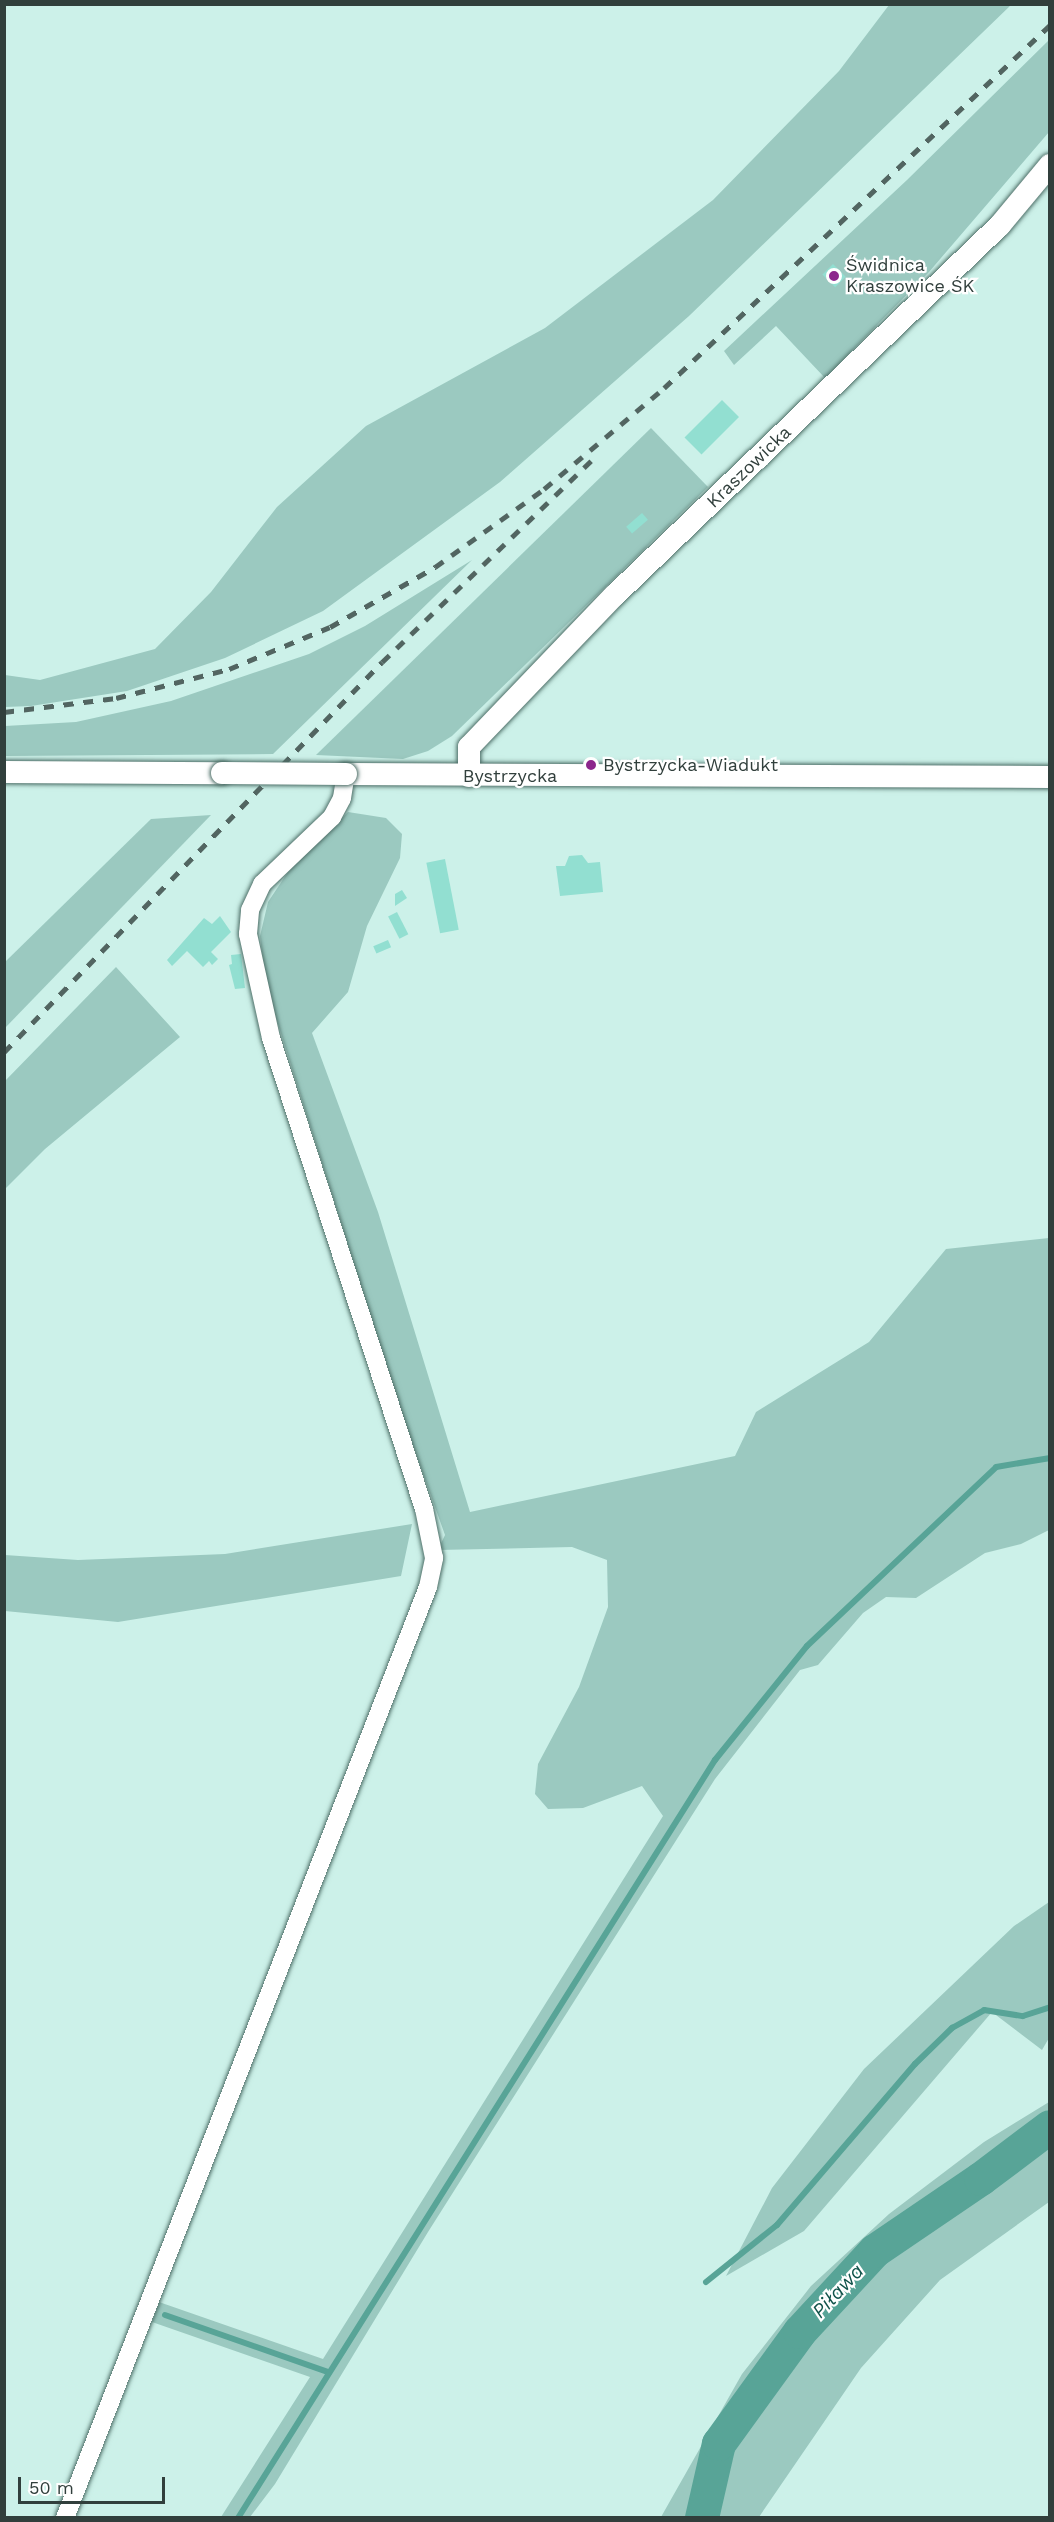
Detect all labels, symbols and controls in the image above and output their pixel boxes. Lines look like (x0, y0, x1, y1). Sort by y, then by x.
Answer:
place label: Świdnica Kraszowice ŚK (846, 255, 974, 298)
marker: Świdnica Kraszowice ŚK (827, 269, 841, 283)
street label: Kraszowicka (702, 421, 796, 513)
place label: Bystrzycka-Wiadukt (603, 754, 778, 776)
marker: Bystrzycka-Wiadukt (584, 758, 598, 772)
street label: Bystrzycka (463, 765, 557, 787)
water label: Piława (807, 2259, 869, 2323)
scale bar (21, 2465, 168, 2503)
text: 50 m (29, 2477, 74, 2498)

